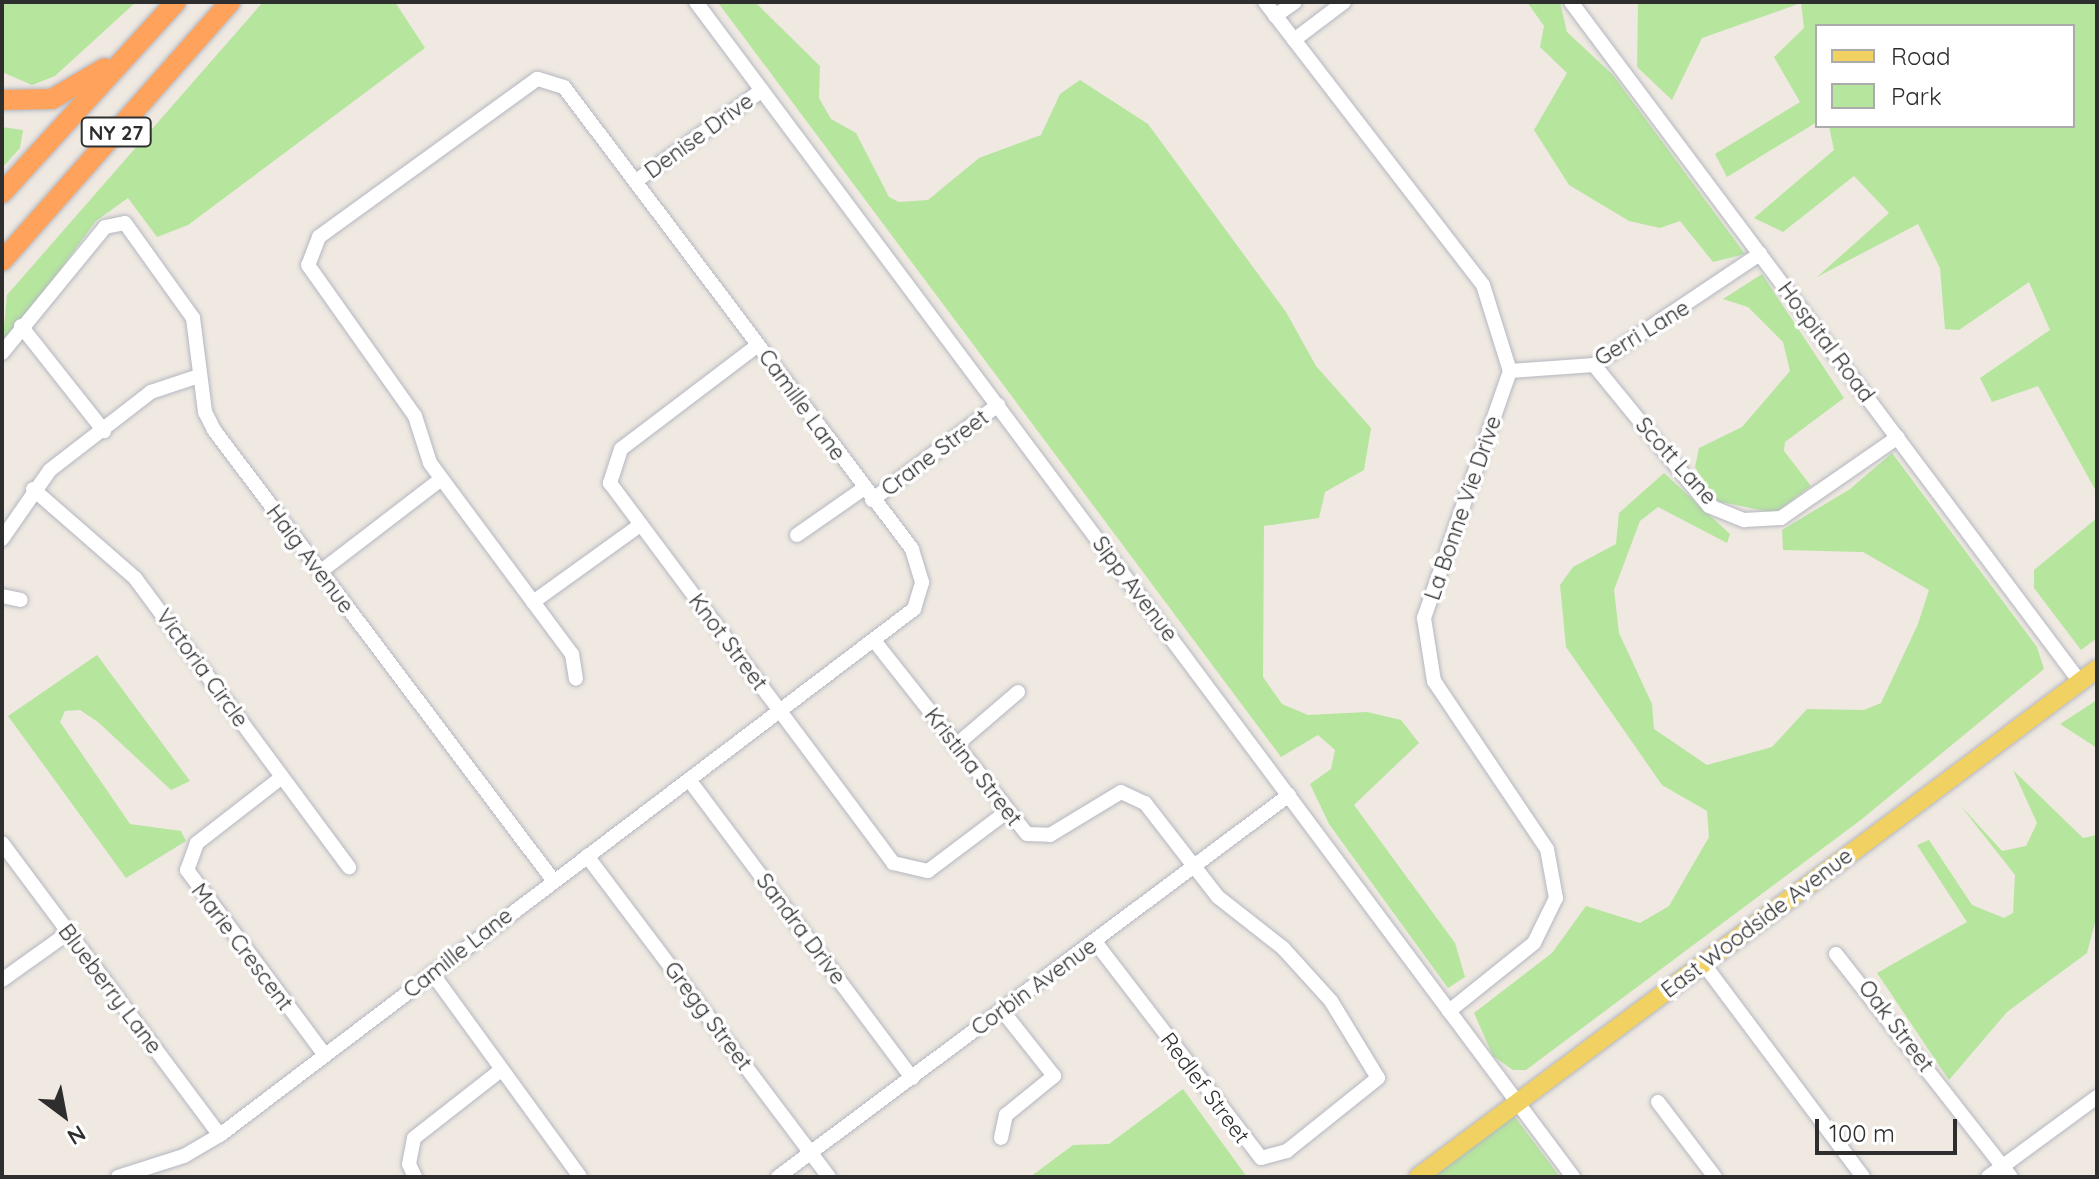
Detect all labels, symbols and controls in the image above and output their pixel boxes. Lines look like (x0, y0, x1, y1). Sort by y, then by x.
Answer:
legend (1815, 24, 2075, 128)
text: Road (1891, 41, 1951, 71)
text: Park (1891, 81, 1942, 111)
street label: Denise Drive (640, 88, 758, 184)
road number: NY 27 (80, 116, 152, 148)
street label: Hospital Road (1772, 277, 1880, 407)
street label: Gerri Lane (1590, 295, 1694, 371)
street label: Camille Lane (753, 344, 851, 466)
street label: Crane Street (876, 404, 994, 502)
street label: La Bonne Vie Drive (1419, 412, 1507, 604)
street label: Scott Lane (1630, 412, 1722, 510)
street label: Haig Avenue (261, 500, 359, 618)
street label: Sipp Avenue (1087, 531, 1183, 647)
street label: Knot Street (683, 588, 773, 696)
street label: Victoria Circle (150, 604, 254, 732)
street label: Kristina Street (919, 703, 1027, 831)
street label: East Woodside Avenue (1656, 843, 1858, 1003)
street label: Sandra Drive (751, 868, 851, 990)
street label: Marie Crescent (186, 878, 298, 1016)
street label: Camille Lane (398, 902, 518, 1004)
street label: Blueberry Lane (53, 919, 167, 1059)
street label: Corbin Avenue (966, 933, 1102, 1041)
street label: Gregg Street (659, 956, 757, 1076)
street label: Oak Street (1853, 975, 1939, 1077)
street label: Redlef Street (1155, 1027, 1255, 1149)
north arrow (24, 1075, 104, 1155)
scale bar (1819, 1103, 1961, 1153)
text: 100 m (1829, 1118, 1895, 1148)
text: N (62, 1119, 91, 1152)

